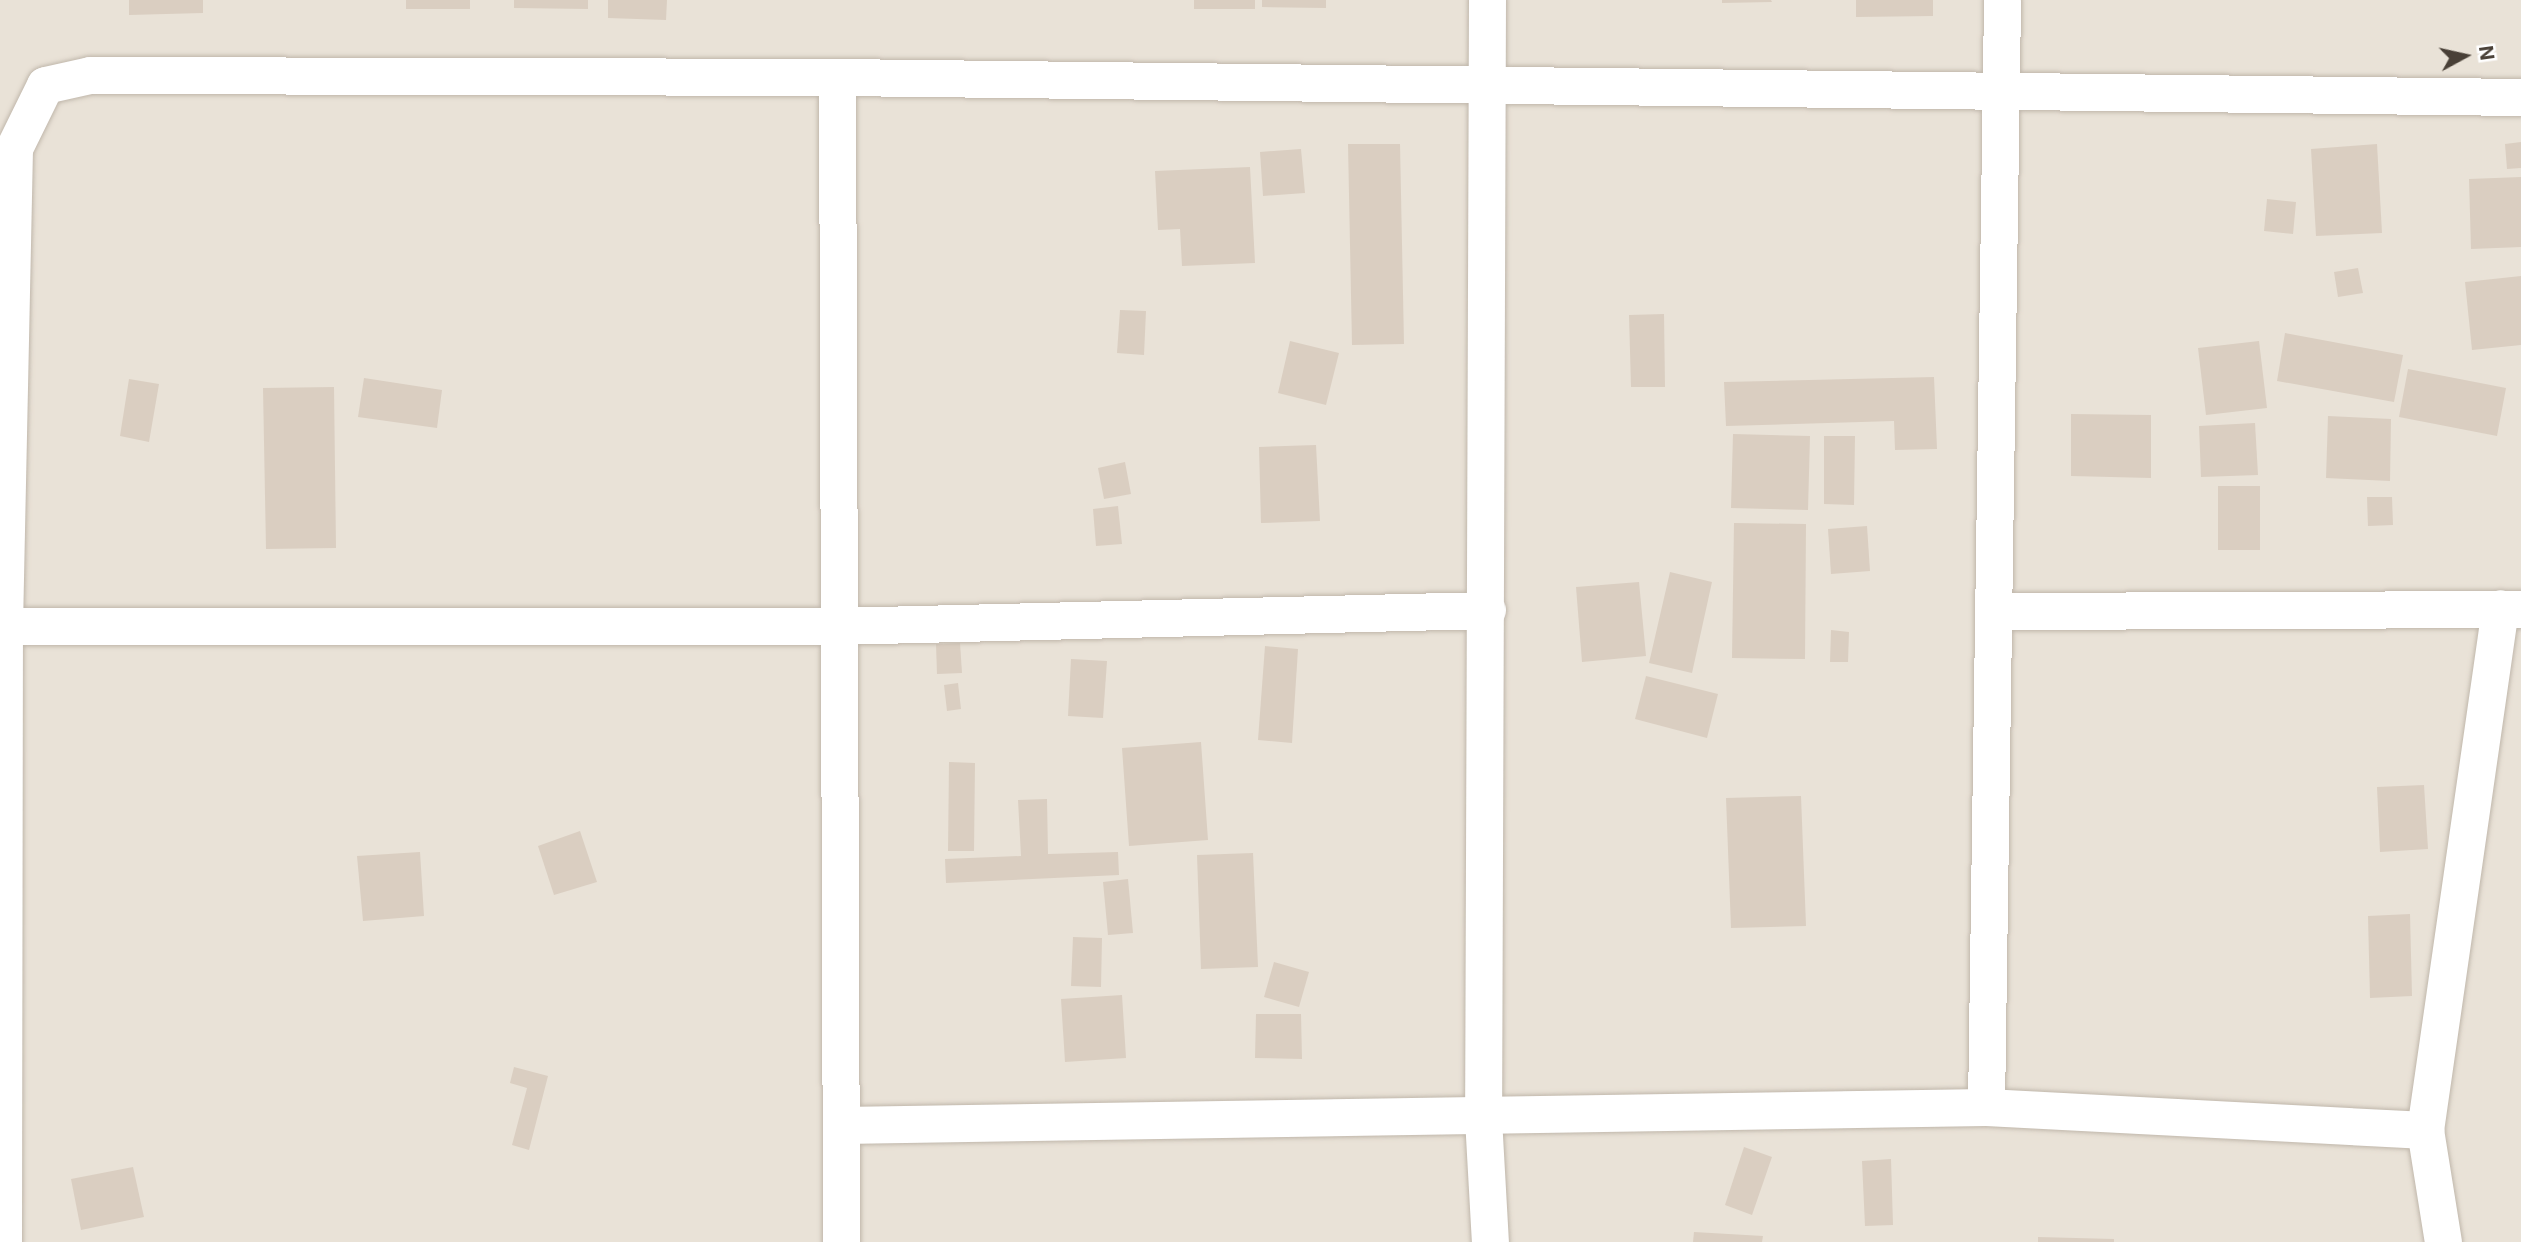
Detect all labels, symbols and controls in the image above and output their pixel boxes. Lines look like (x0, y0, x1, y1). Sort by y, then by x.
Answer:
north arrow (2430, 21, 2500, 91)
text: N (2474, 44, 2499, 62)

